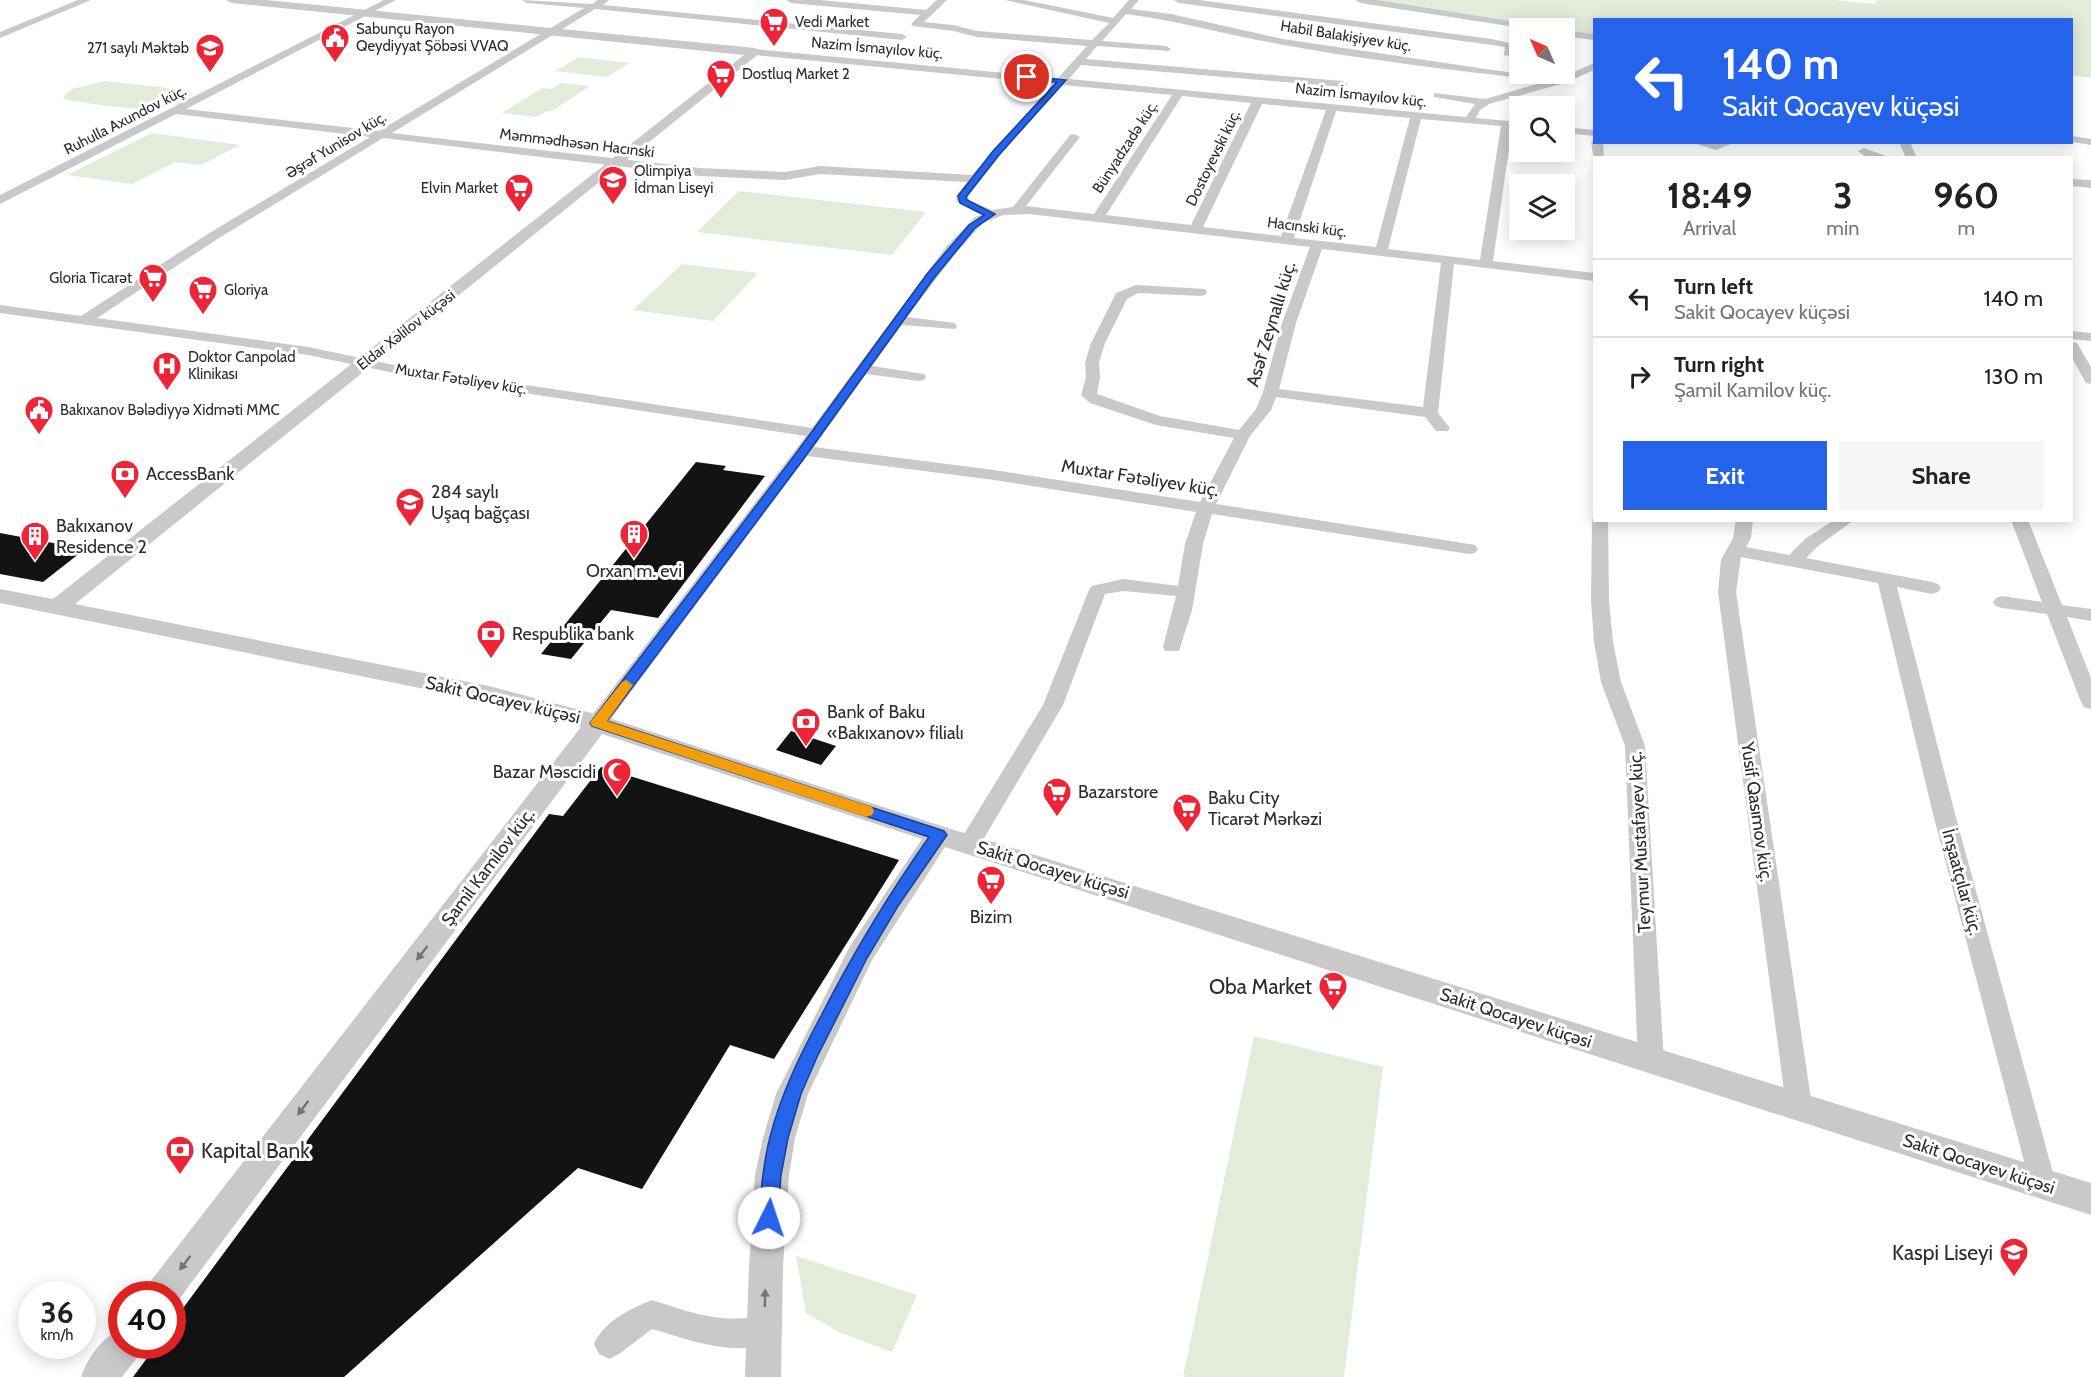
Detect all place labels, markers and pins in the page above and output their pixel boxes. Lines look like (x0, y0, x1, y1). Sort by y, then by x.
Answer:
supermarket icon: Vedi Market (758, 6, 790, 48)
place label: Vedi Market (795, 13, 869, 31)
place label: Sabunçu Rayon Qeydiyyat Şöbəsi VVAQ (356, 20, 509, 55)
public building icon: Sabunçu Rayon Qeydiyyat Şöbəsi VVAQ (319, 22, 351, 64)
school or university icon: 271 saylı Məktəb (194, 32, 226, 74)
place label: 271 saylı Məktəb (87, 39, 189, 57)
pin (1001, 51, 1052, 102)
supermarket icon: Dostluq Market 2 (705, 58, 737, 100)
place label: Dostluq Market 2 (742, 65, 850, 83)
place label: Olimpiya İdman Liseyi (634, 162, 714, 197)
school or university icon: Olimpiya İdman Liseyi (597, 164, 629, 206)
supermarket icon: Elvin Market (503, 172, 535, 214)
place label: Elvin Market (421, 179, 498, 197)
supermarket icon: Gloria Ticarət (137, 262, 169, 304)
place label: Gloria Ticarət (49, 269, 132, 287)
supermarket icon: Gloriya (187, 274, 219, 316)
place label: Gloriya (224, 281, 269, 299)
place label: Doktor Canpolad Klinikası (188, 348, 296, 383)
hospital icon: Doktor Canpolad Klinikası (151, 350, 183, 392)
public building icon: Bakıxanov Bələdiyyə Xidməti MMC (23, 394, 55, 436)
place label: Bakıxanov Bələdiyyə Xidməti MMC (60, 401, 280, 419)
bank icon: AccessBank (109, 458, 141, 500)
place label: AccessBank (146, 463, 235, 485)
place label: 284 saylı Uşaq bağçası (431, 481, 530, 524)
school or university icon: 284 saylı Uşaq bağçası (394, 486, 426, 528)
place label: Bakıxanov Residence 2 (56, 515, 147, 558)
building icon: Orxan m. evi (618, 518, 650, 560)
building icon: Bakıxanov Residence 2 (19, 520, 51, 562)
place label: Orxan m. evi (586, 560, 682, 582)
bank icon: Respublika bank (475, 618, 507, 660)
place label: Respublika bank (512, 623, 635, 645)
place label: Bank of Baku «Bakıxanov» filialı (827, 701, 964, 744)
bank icon: Bank of Baku «Bakıxanov» filialı (790, 706, 822, 748)
mosque icon: Bazar Məscidi (601, 756, 633, 798)
place label: Bazar Məscidi (493, 761, 596, 783)
supermarket icon: Bazarstore (1041, 776, 1073, 818)
place label: Bazarstore (1078, 781, 1158, 803)
place label: Baku City Ticarət Mərkəzi (1208, 787, 1322, 830)
supermarket icon: Baku City Ticarət Mərkəzi (1171, 792, 1203, 834)
supermarket icon: Bizim (975, 864, 1007, 906)
place label: Bizim (970, 906, 1012, 928)
supermarket icon: Oba Market (1317, 970, 1349, 1012)
place label: Oba Market (1209, 974, 1312, 999)
bank icon: Kapital Bank (164, 1134, 196, 1176)
place label: Kapital Bank (201, 1138, 310, 1163)
school or university icon: Kaspi Liseyi (1998, 1236, 2030, 1278)
place label: Kaspi Liseyi (1892, 1240, 1993, 1265)

